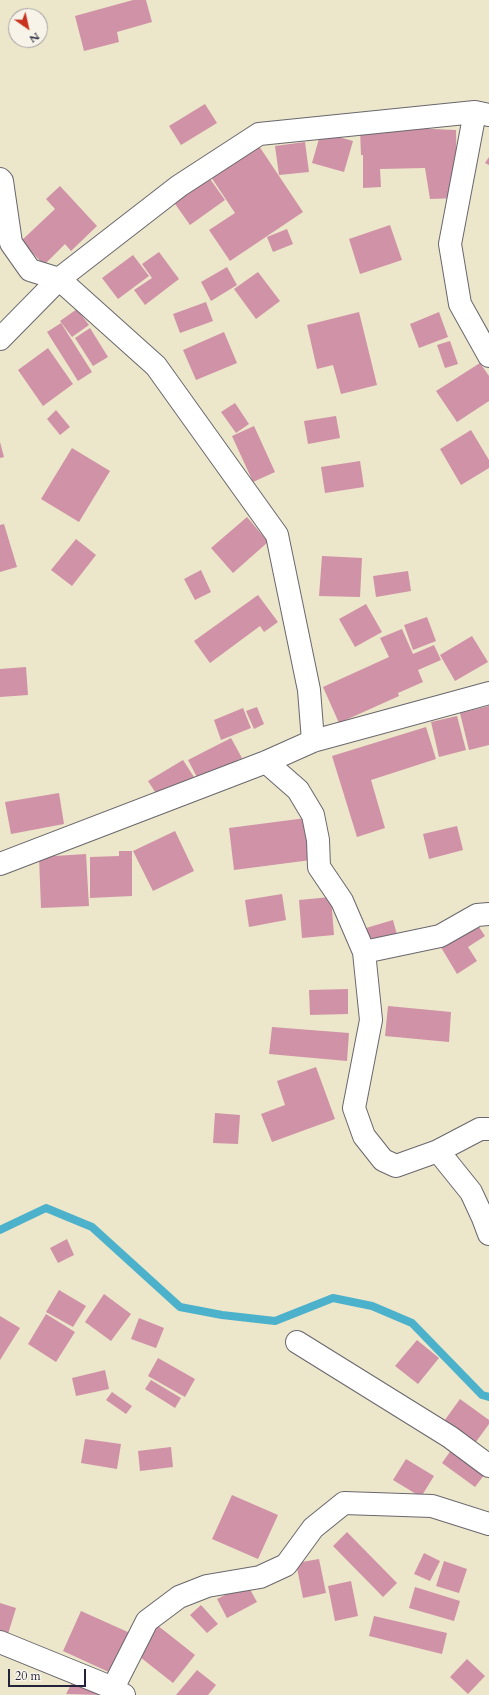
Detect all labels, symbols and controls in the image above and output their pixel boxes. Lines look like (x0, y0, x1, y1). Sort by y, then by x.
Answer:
north arrow (8, 8, 48, 48)
text: N (26, 29, 43, 46)
scale bar (10, 1661, 88, 1687)
text: 20 m (15, 1668, 41, 1684)

